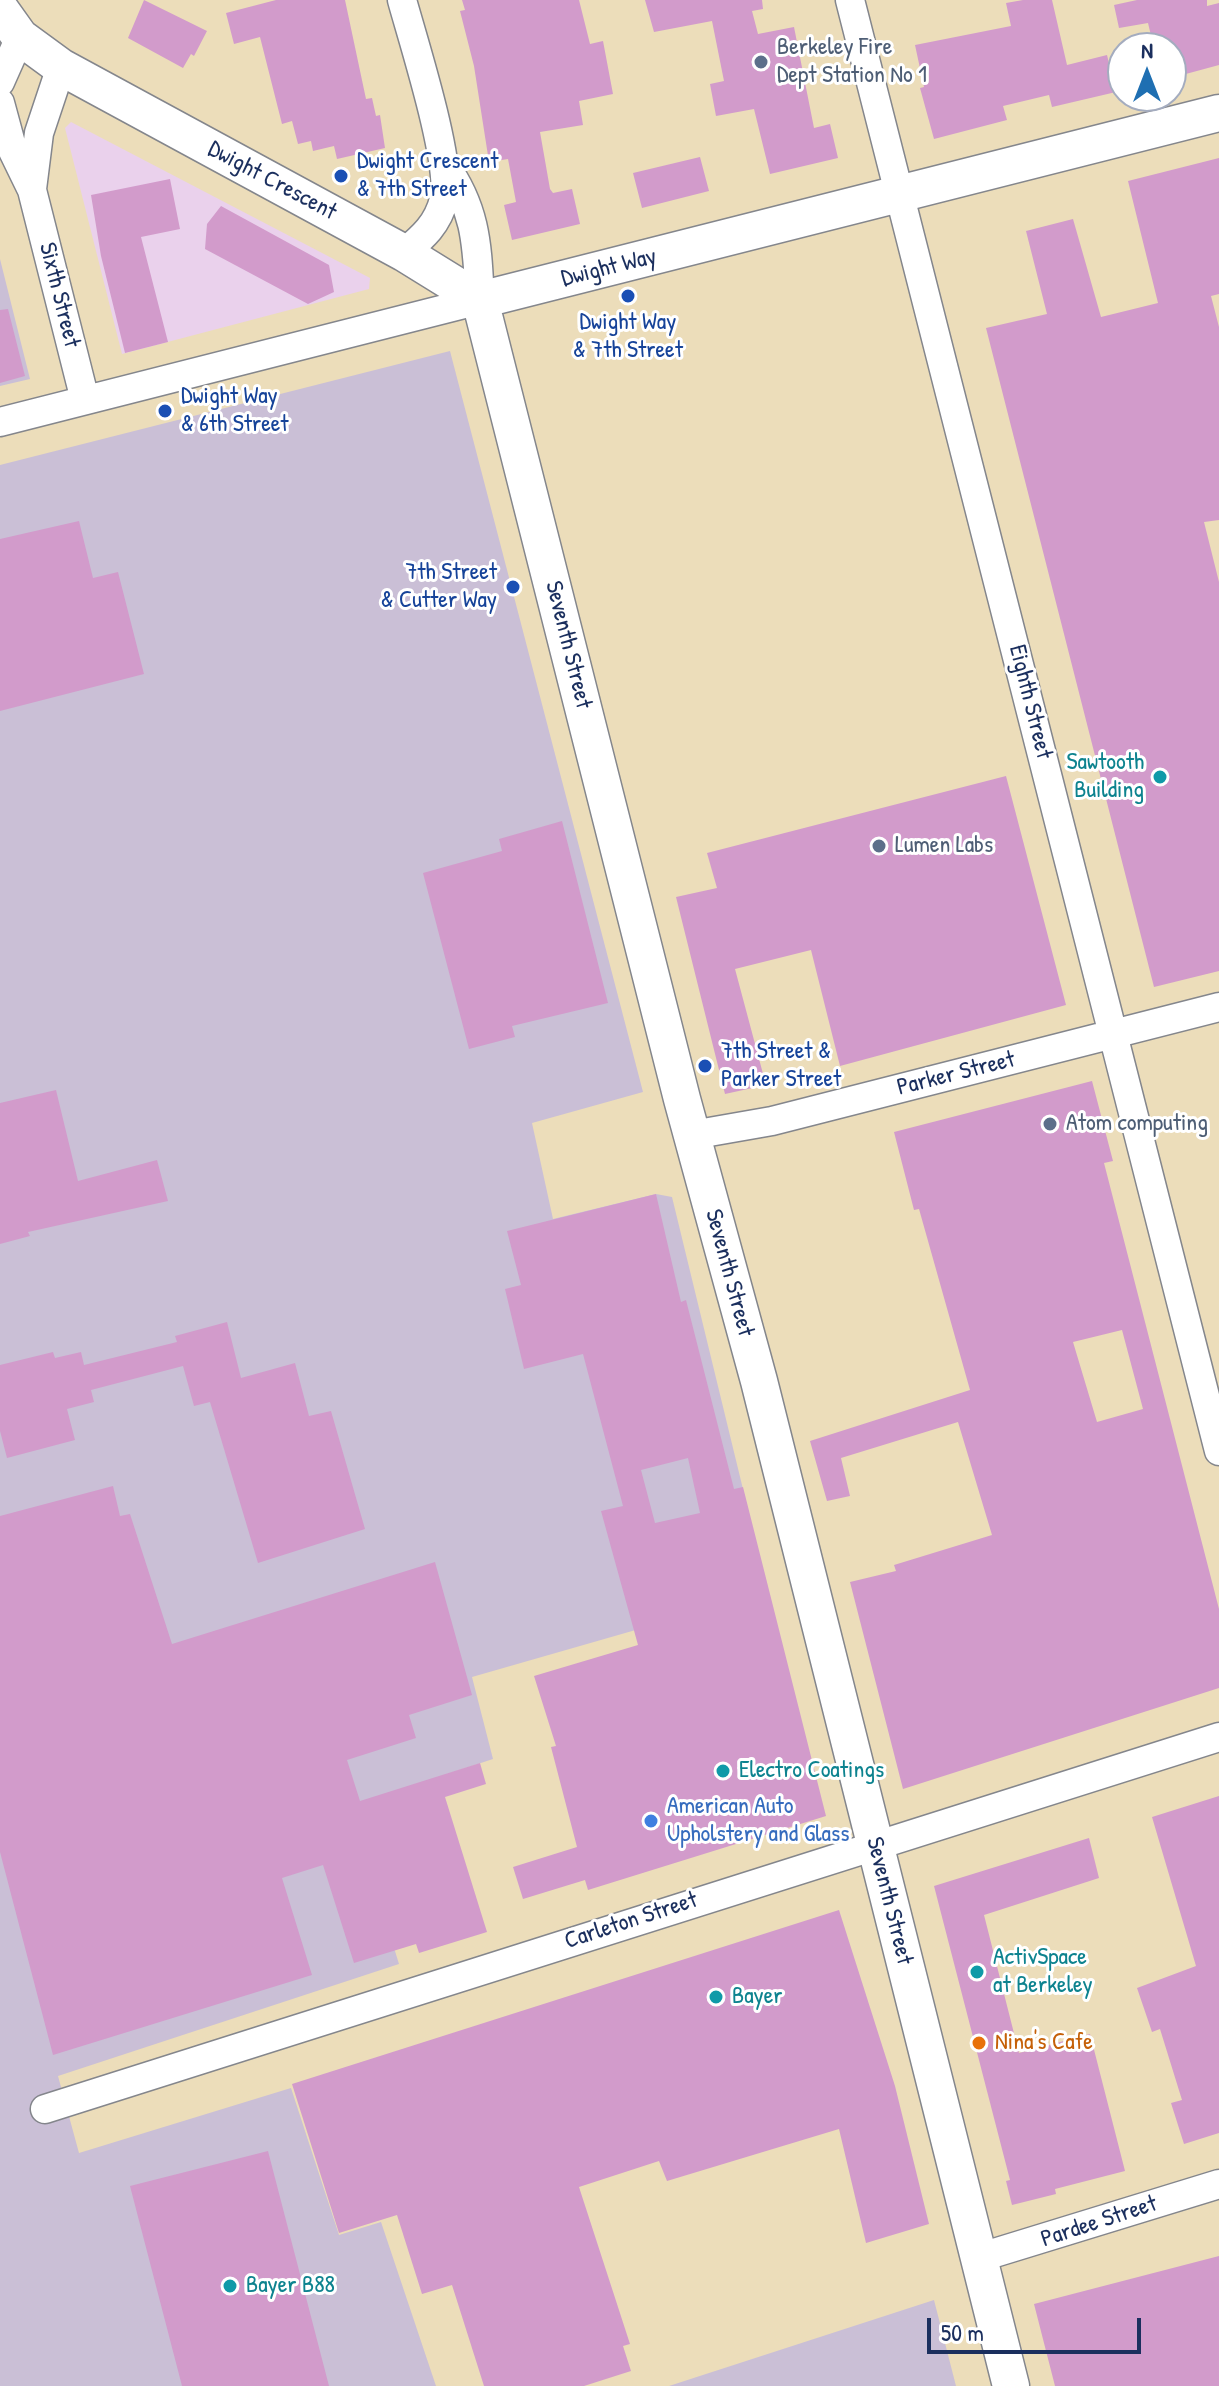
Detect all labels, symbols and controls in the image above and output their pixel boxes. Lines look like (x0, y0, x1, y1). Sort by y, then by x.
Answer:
north arrow (1107, 32, 1187, 112)
place label: Berkeley Fire Dept Station No 1 (777, 34, 927, 90)
text: N (1141, 35, 1153, 65)
marker: Berkeley Fire Dept Station No 1 (752, 53, 770, 71)
street label: Dwight Crescent (203, 135, 341, 227)
place label: Dwight Crescent & 7th Street (357, 148, 499, 204)
marker: Dwight Crescent & 7th Street (332, 167, 350, 185)
street label: Sixth Street (32, 240, 86, 350)
street label: Dwight Way (559, 242, 659, 294)
marker: Dwight Way & 7th Street (619, 287, 637, 305)
place label: Dwight Way & 7th Street (573, 309, 683, 365)
place label: Dwight Way & 6th Street (181, 383, 289, 439)
marker: Dwight Way & 6th Street (156, 402, 174, 420)
place label: 7th Street & Cutter Way (381, 559, 497, 615)
marker: 7th Street & Cutter Way (504, 578, 522, 596)
street label: Seventh Street (538, 578, 598, 712)
street label: Eighth Street (1002, 642, 1058, 762)
place label: Sawtooth Building (1067, 749, 1144, 805)
marker: Sawtooth Building (1151, 768, 1169, 786)
place label: Lumen Labs (895, 832, 993, 860)
marker: Lumen Labs (870, 837, 888, 855)
place label: 7th Street & Parker Street (721, 1038, 841, 1094)
street label: Parker Street (894, 1045, 1018, 1103)
marker: 7th Street & Parker Street (696, 1057, 714, 1075)
place label: Atom computing (1066, 1110, 1208, 1138)
marker: Atom computing (1041, 1115, 1059, 1133)
street label: Seventh Street (698, 1206, 760, 1340)
place label: Electro Coatings (739, 1757, 884, 1785)
marker: Electro Coatings (714, 1762, 732, 1780)
place label: American Auto Upholstery and Glass (667, 1793, 849, 1849)
marker: American Auto Upholstery and Glass (642, 1812, 660, 1830)
street label: Seventh Street (859, 1834, 919, 1968)
street label: Carleton Street (561, 1886, 701, 1956)
place label: ActivSpace at Berkeley (993, 1944, 1093, 2000)
marker: ActivSpace at Berkeley (968, 1963, 986, 1981)
place label: Bayer (732, 1983, 783, 2011)
marker: Bayer (707, 1988, 725, 2006)
place label: Nina's Cafe (995, 2029, 1093, 2057)
marker: Nina's Cafe (970, 2034, 988, 2052)
street label: Pardee Street (1037, 2190, 1161, 2254)
place label: Bayer B88 (246, 2272, 335, 2300)
marker: Bayer B88 (221, 2277, 239, 2295)
scale bar (931, 2302, 1145, 2352)
text: 50 m (941, 2316, 984, 2348)

